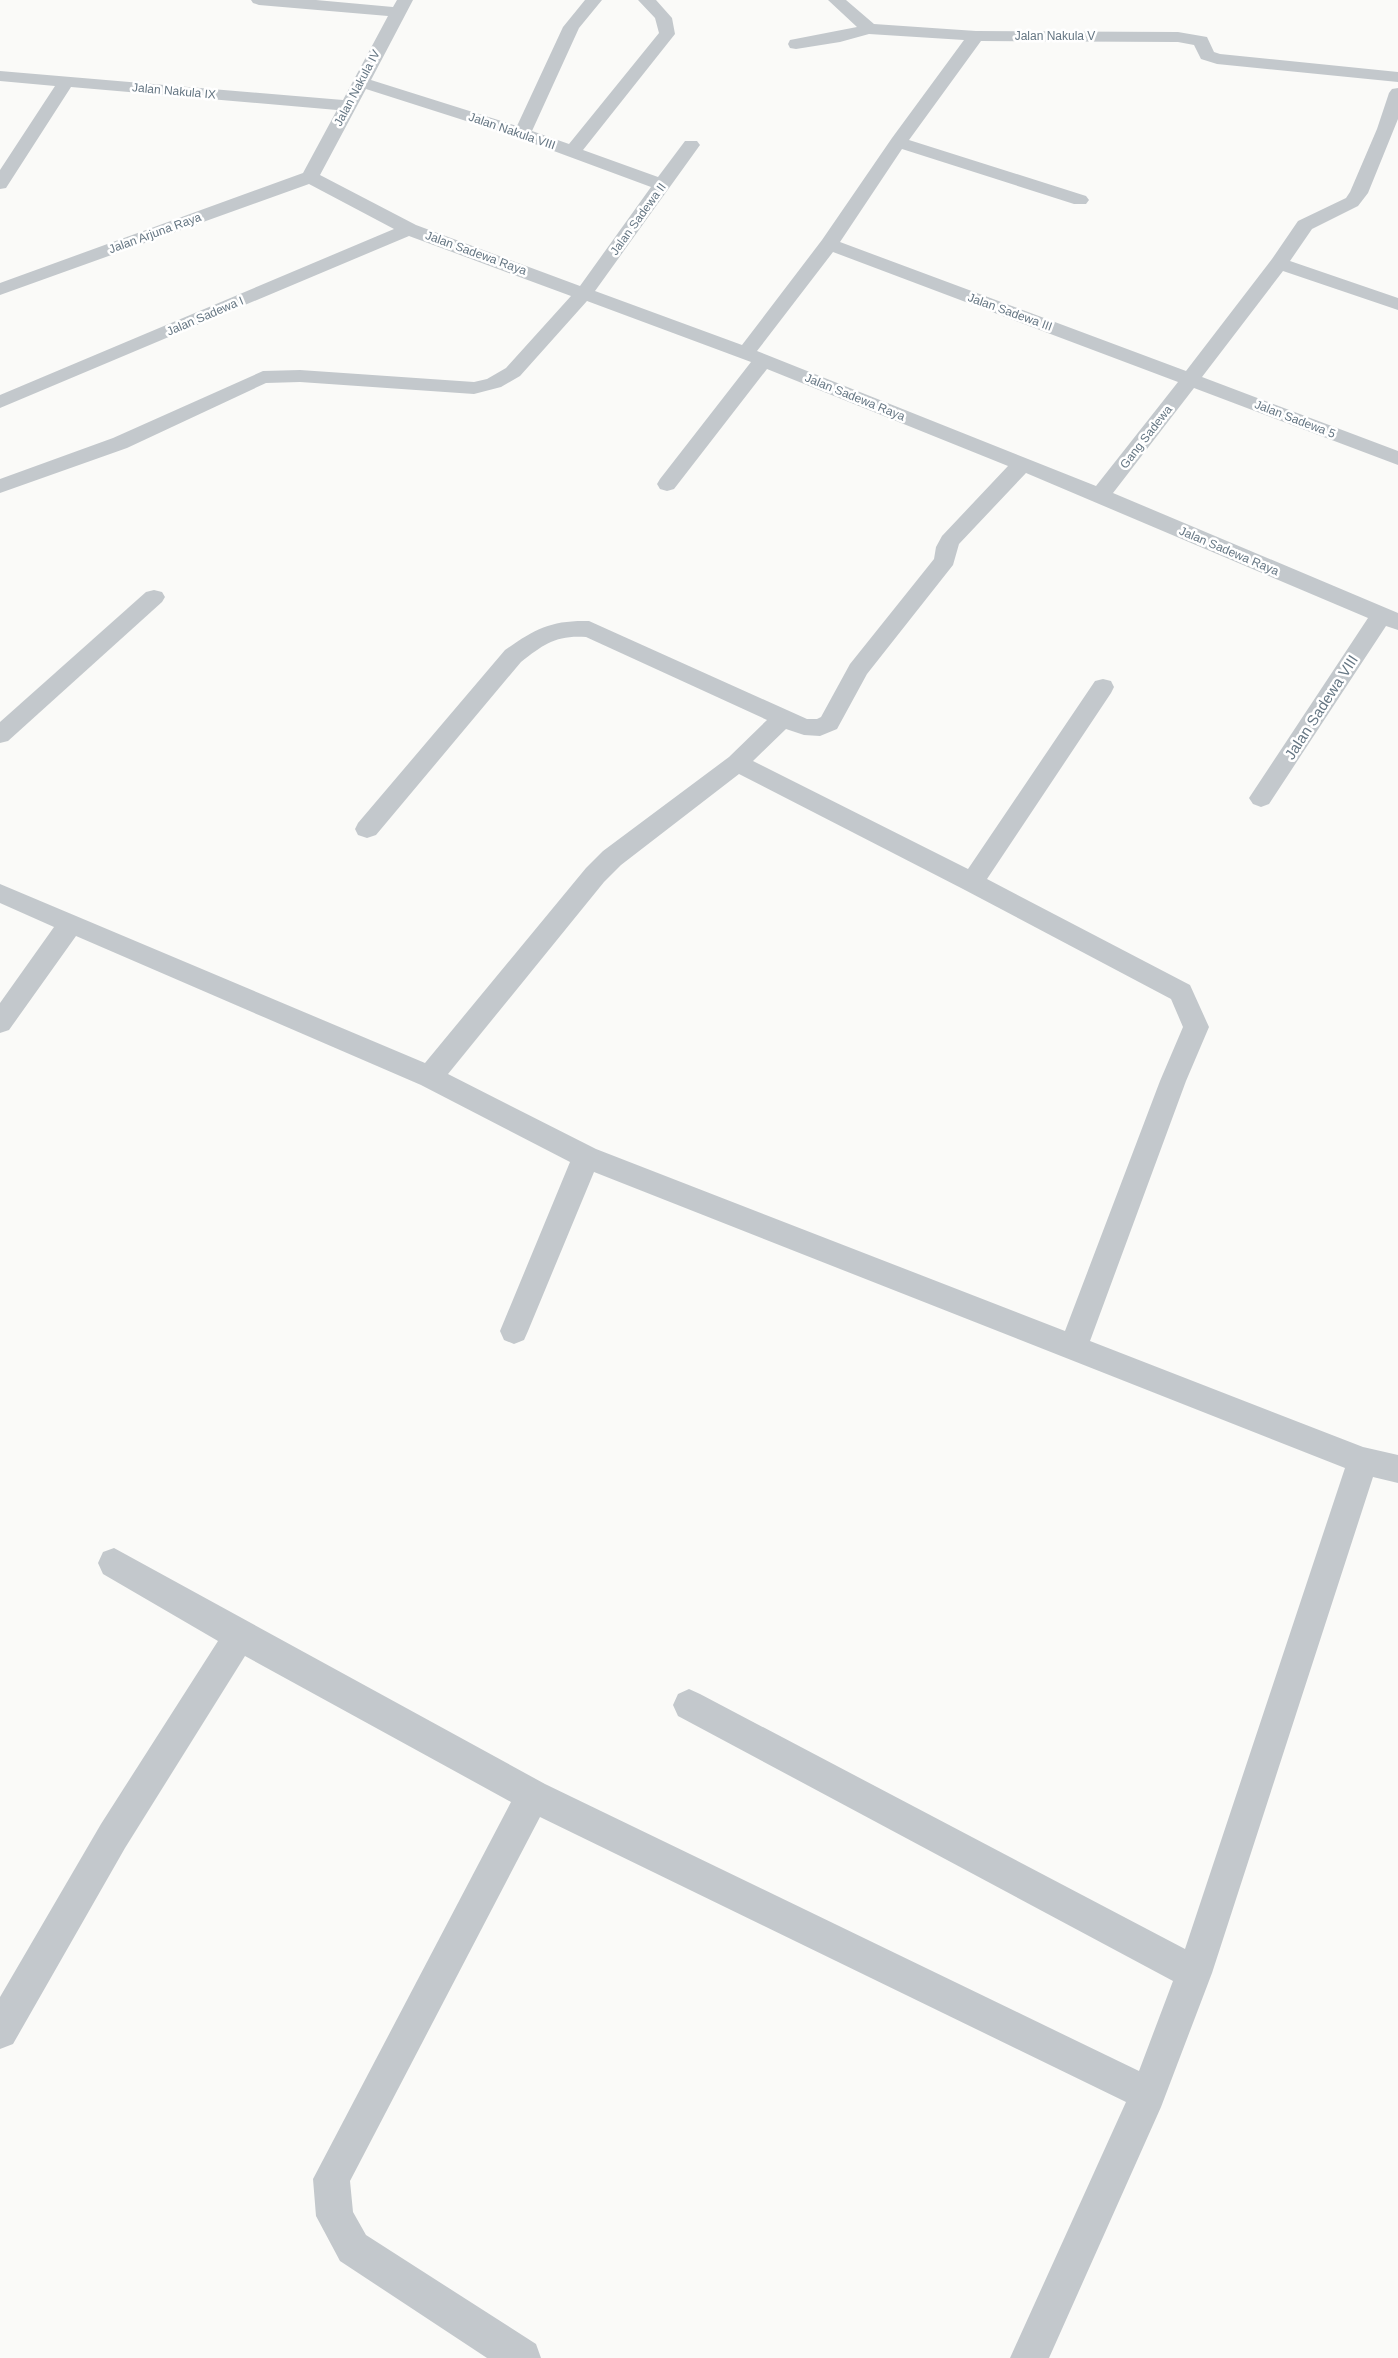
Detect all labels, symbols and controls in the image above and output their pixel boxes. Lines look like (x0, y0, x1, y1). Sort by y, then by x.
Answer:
street label: Jalan Nakula V (1015, 29, 1095, 43)
street label: Jalan Nakula IV (331, 48, 383, 128)
street label: Jalan Nakula IX (132, 80, 216, 102)
street label: Jalan Nakula VIII (467, 110, 557, 152)
street label: Jalan Sadewa II (607, 180, 669, 258)
street label: Jalan Arjuna Raya (107, 210, 203, 256)
street label: Jalan Sadewa Raya (423, 228, 529, 278)
street label: Jalan Sadewa III (966, 290, 1054, 334)
street label: Jalan Sadewa I (164, 294, 246, 338)
street label: Jalan Sadewa Raya (803, 371, 907, 424)
street label: Jalan Sadewa 5 (1253, 397, 1338, 441)
street label: Gang Sadewa (1117, 402, 1175, 471)
street label: Jalan Sadewa Raya (1177, 524, 1281, 578)
street label: Jalan Sadewa VIII (1281, 652, 1361, 762)

